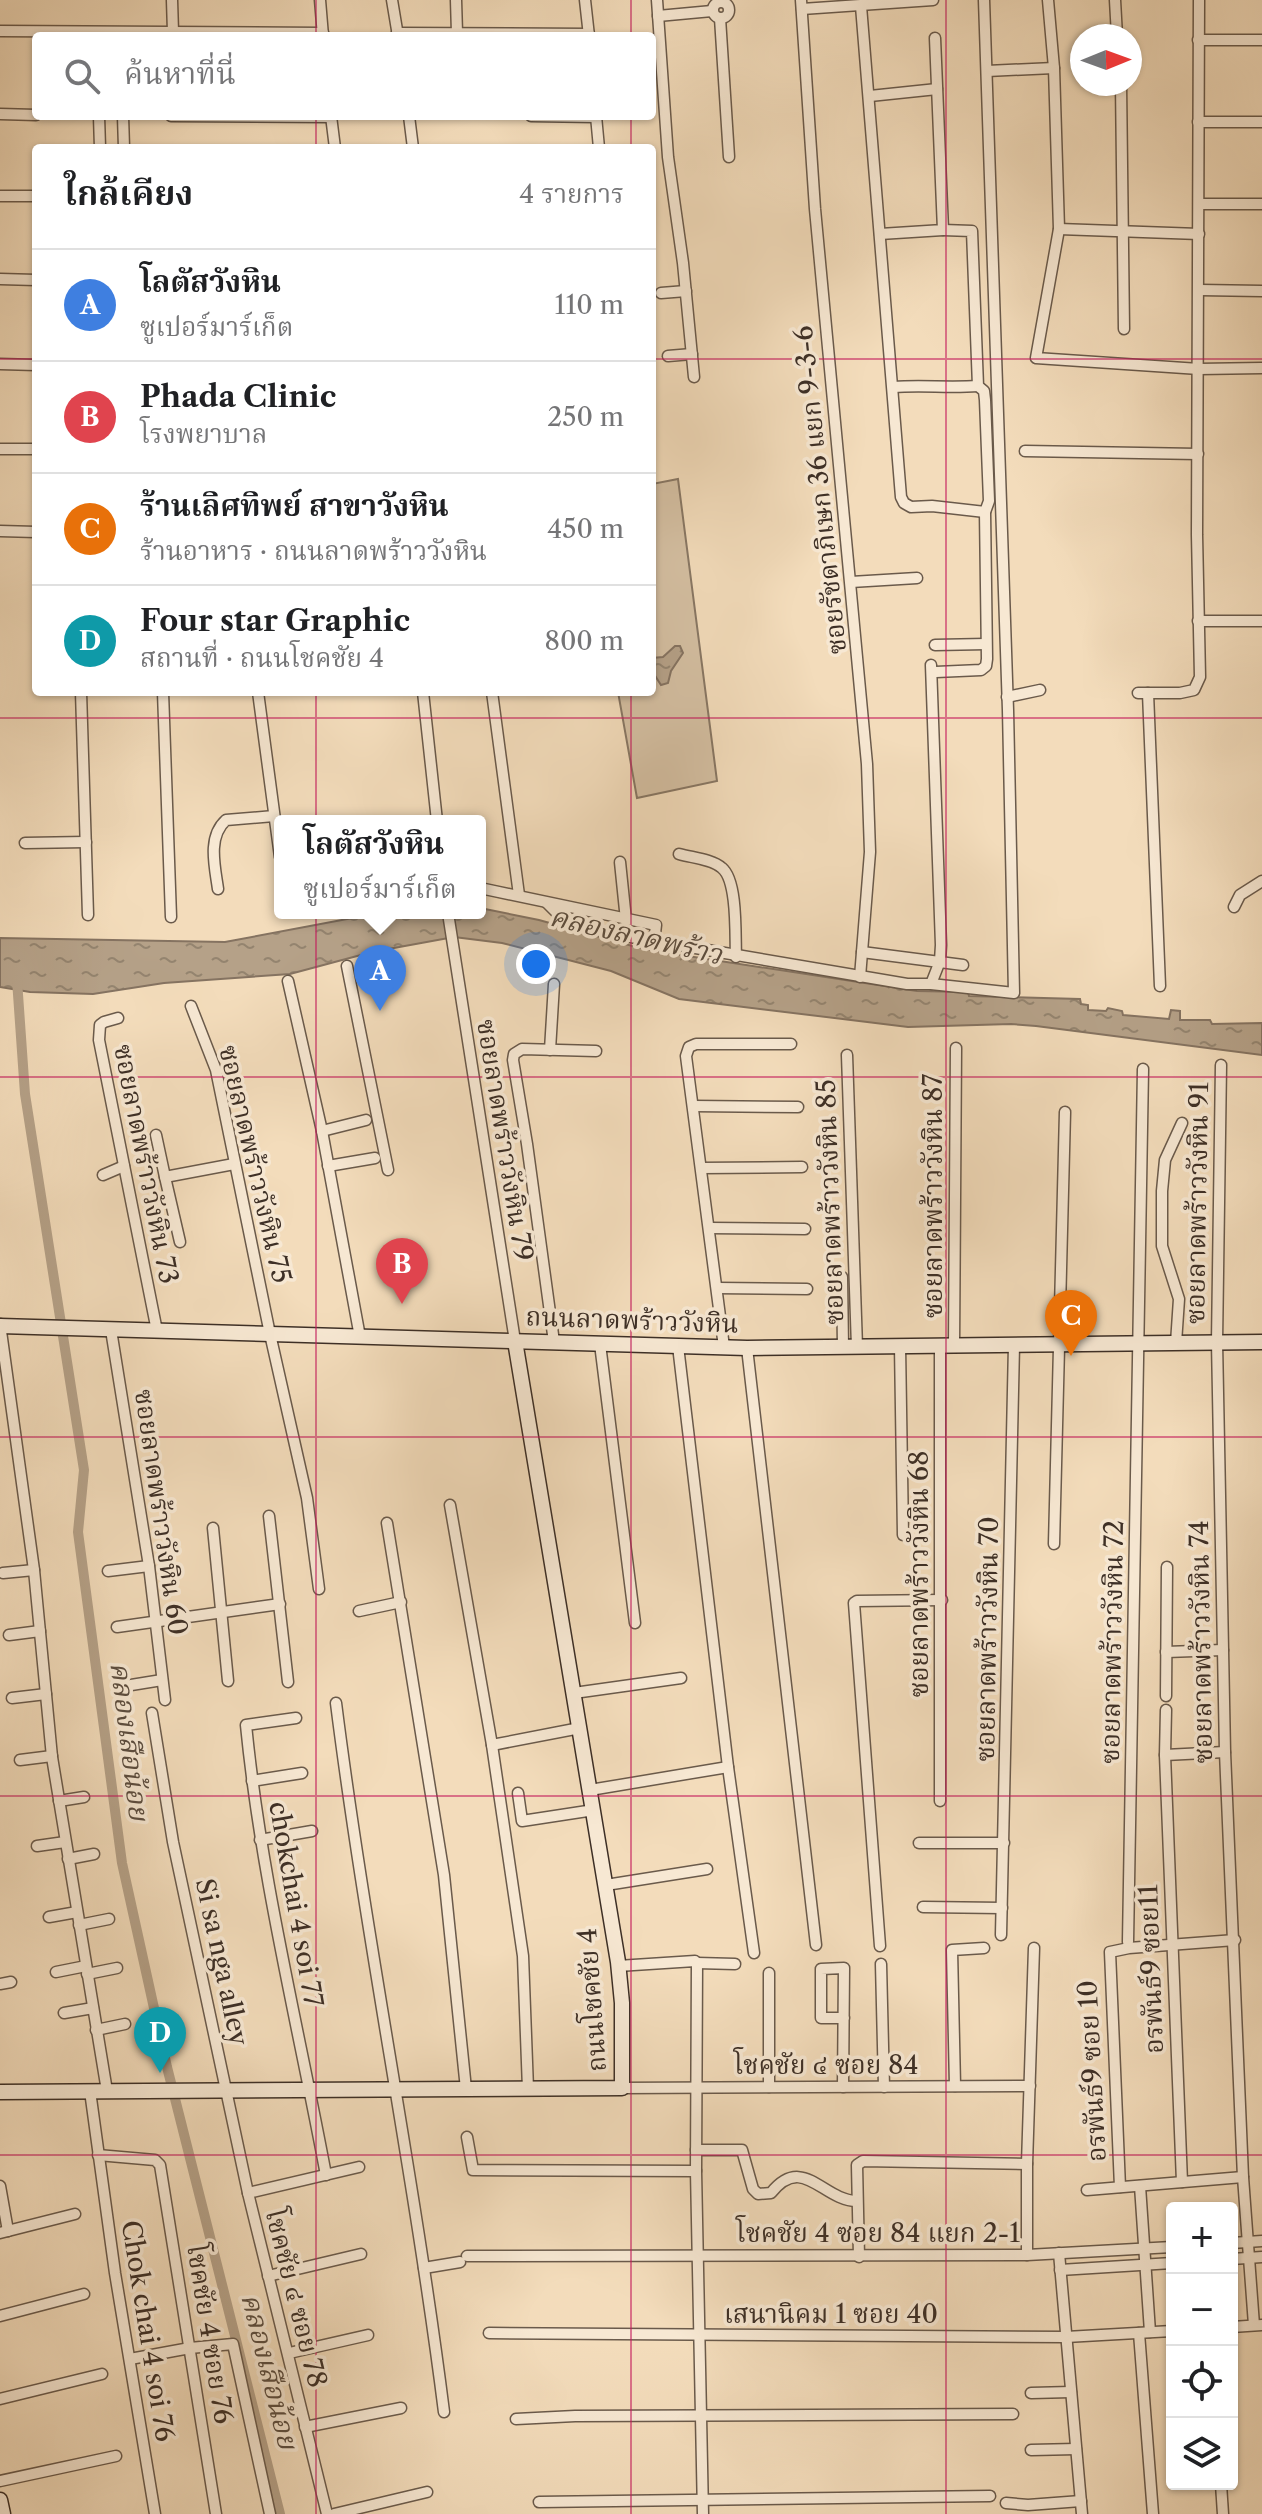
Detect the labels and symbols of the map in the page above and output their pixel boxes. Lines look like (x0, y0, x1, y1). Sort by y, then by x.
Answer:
north arrow (1070, 24, 1142, 96)
street label: ซอยรัชดาภิเษก 36 แยก 9-3-6 (787, 324, 853, 656)
water label: คลองลาดพร้าว (547, 899, 727, 972)
your location (516, 944, 556, 984)
pin: A (354, 945, 406, 1011)
street label: ซอยลาดพร้าววังหิน 79 (470, 1017, 540, 1263)
street label: ซอยลาดพร้าววังหิน 73 (107, 1042, 185, 1286)
street label: ซอยลาดพร้าววังหิน 75 (212, 1042, 298, 1286)
street label: ซอยลาดพร้าววังหิน 87 (917, 1074, 949, 1318)
street label: ซอยลาดพร้าววังหิน 85 (810, 1079, 850, 1325)
street label: ซอยลาดพร้าววังหิน 91 (1179, 1082, 1215, 1324)
pin: B (376, 1238, 428, 1304)
pin: C (1045, 1290, 1097, 1356)
street label: ถนนลาดพร้าววังหิน (525, 1300, 739, 1340)
street label: ซอยลาดพร้าววังหิน 60 (128, 1387, 194, 1637)
street label: ซอยลาดพร้าววังหิน 68 (903, 1451, 935, 1697)
street label: ซอยลาดพร้าววังหิน 70 (969, 1516, 1005, 1762)
street label: ซอยลาดพร้าววังหิน 72 (1094, 1520, 1130, 1764)
street label: ซอยลาดพร้าววังหิน 74 (1183, 1520, 1219, 1764)
water label: คลองเสือน้อย (103, 1660, 157, 1824)
street label: chokchai 4 soi 77 (262, 1799, 330, 2009)
street label: Si sa nga alley (189, 1876, 255, 2049)
street label: อรพันธ์9 ซอย11 (1132, 1884, 1170, 2054)
street label: ถนนโชคชัย 4 (569, 1927, 613, 2073)
street label: อรพันธ์9 ซอย 10 (1071, 1979, 1113, 2163)
pin: D (134, 2007, 186, 2073)
street label: โชคชัย ๔ ซอย 84 (732, 2047, 919, 2081)
street label: โชคชัย ๔ ซอย 78 (258, 2204, 336, 2391)
street label: โชคชัย 4 ซอย 84 แยก 2-1 (735, 2215, 1020, 2249)
street label: Chok chai 4 soi 76 (115, 2218, 181, 2444)
street label: โชคชัย 4 ซอย 76 (180, 2240, 242, 2426)
water label: คลองเสือน้อย (234, 2290, 306, 2455)
street label: เสนานิคม 1 ซอย 40 (724, 2298, 938, 2330)

